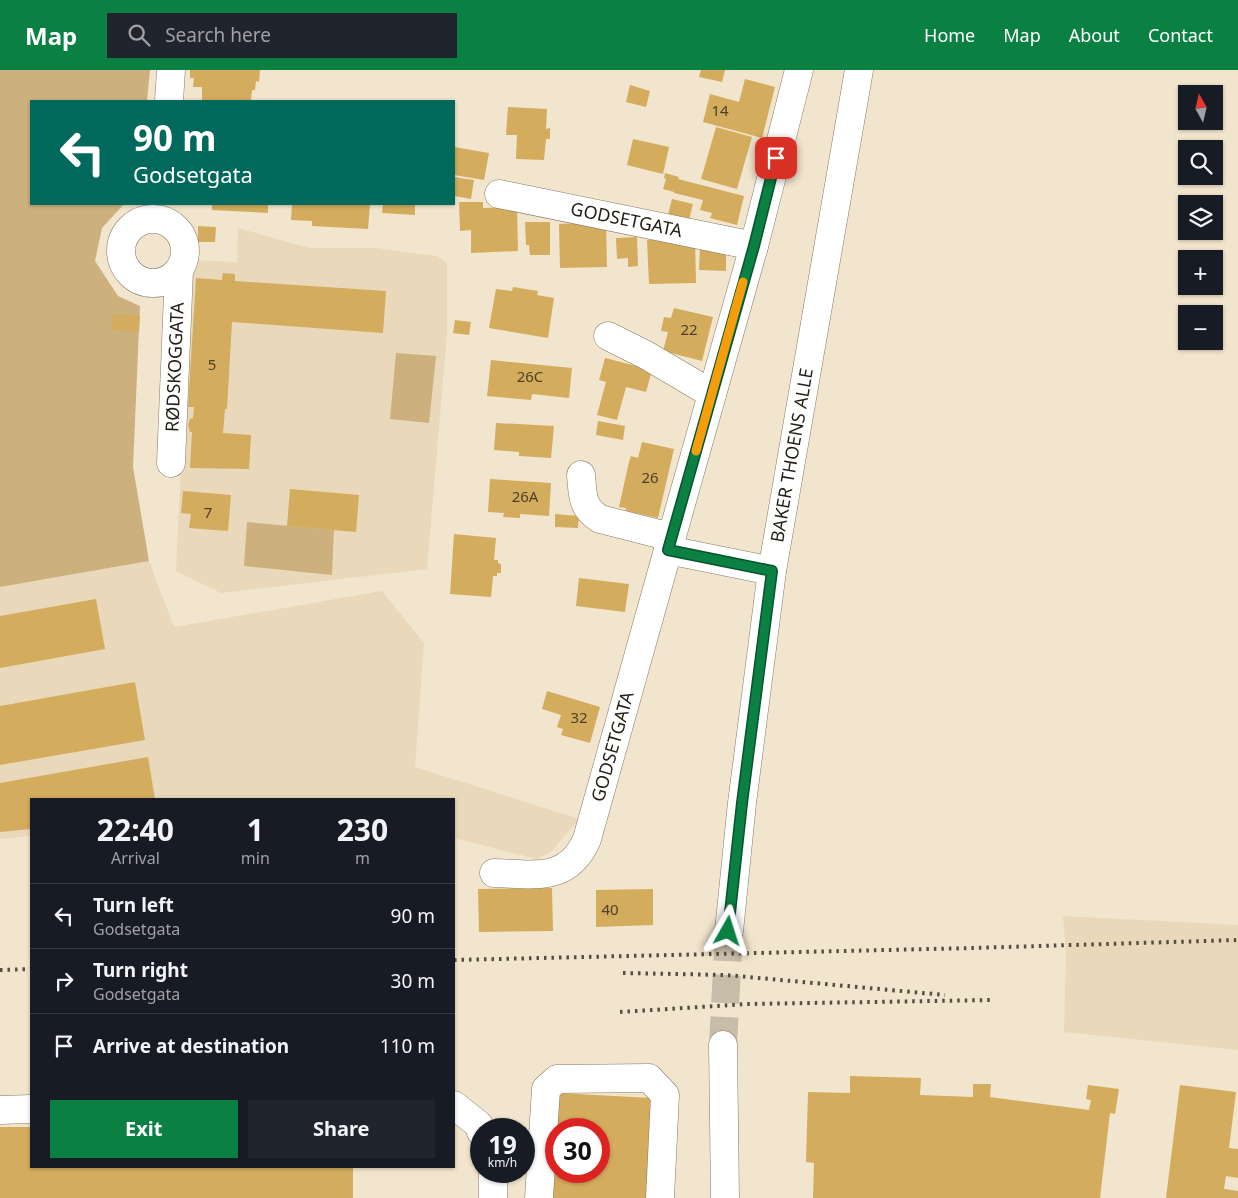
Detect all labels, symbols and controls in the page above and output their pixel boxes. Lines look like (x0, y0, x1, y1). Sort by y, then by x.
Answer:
search box (107, 13, 457, 58)
text: Map (25, 19, 77, 52)
icon: search (125, 21, 153, 49)
text: Search here (165, 22, 271, 48)
text: Home (924, 23, 975, 47)
text: Map (1003, 23, 1041, 47)
text: About (1069, 23, 1120, 47)
text: Contact (1148, 23, 1213, 47)
north arrow (1178, 85, 1222, 130)
map controls (1178, 85, 1223, 350)
house number: 14 (711, 100, 729, 120)
text: 90 m (133, 114, 216, 161)
icon: left (50, 120, 115, 185)
pin (755, 137, 797, 179)
button: search (1178, 140, 1223, 185)
icon: arrive (762, 144, 790, 172)
text: Godsetgata (133, 159, 253, 189)
button: layers (1178, 195, 1223, 240)
street label: GODSETGATA (569, 196, 685, 242)
button: + (1178, 250, 1223, 295)
street label: RØDSKOGGATA (159, 301, 189, 432)
button: − (1178, 305, 1223, 350)
house number: 22 (680, 319, 698, 339)
house number: 5 (208, 354, 216, 374)
house number: 26C (517, 366, 544, 386)
street label: BAKER THOENS ALLE (764, 366, 818, 544)
house number: 26 (641, 467, 659, 487)
house number: 26A (512, 486, 539, 506)
house number: 7 (204, 502, 212, 522)
street label: GODSETGATA (585, 688, 639, 804)
house number: 32 (570, 707, 588, 727)
text: 22:40 (97, 809, 174, 850)
text: 1 (247, 809, 264, 850)
text: 230 (337, 809, 388, 850)
text: Arrival (111, 847, 160, 869)
text: min (241, 847, 270, 869)
text: m (355, 847, 370, 869)
text: Turn left (93, 892, 174, 918)
house number: 40 (601, 899, 619, 919)
icon: left (50, 902, 78, 930)
text: 90 m (391, 903, 435, 929)
position arrow (701, 904, 753, 956)
text: Godsetgata (93, 918, 180, 940)
text: Turn right (93, 957, 188, 983)
icon: right (50, 967, 78, 995)
text: 30 m (391, 968, 435, 994)
text: Godsetgata (93, 983, 180, 1005)
icon: arrive (50, 1032, 78, 1060)
text: Arrive at destination (93, 1033, 289, 1059)
text: 110 m (380, 1033, 435, 1059)
button: Exit (50, 1100, 238, 1158)
button: Share (248, 1100, 435, 1158)
speed limit sign: 30 (545, 1118, 610, 1183)
text: 19 (488, 1127, 517, 1161)
text: km/h (488, 1154, 517, 1171)

